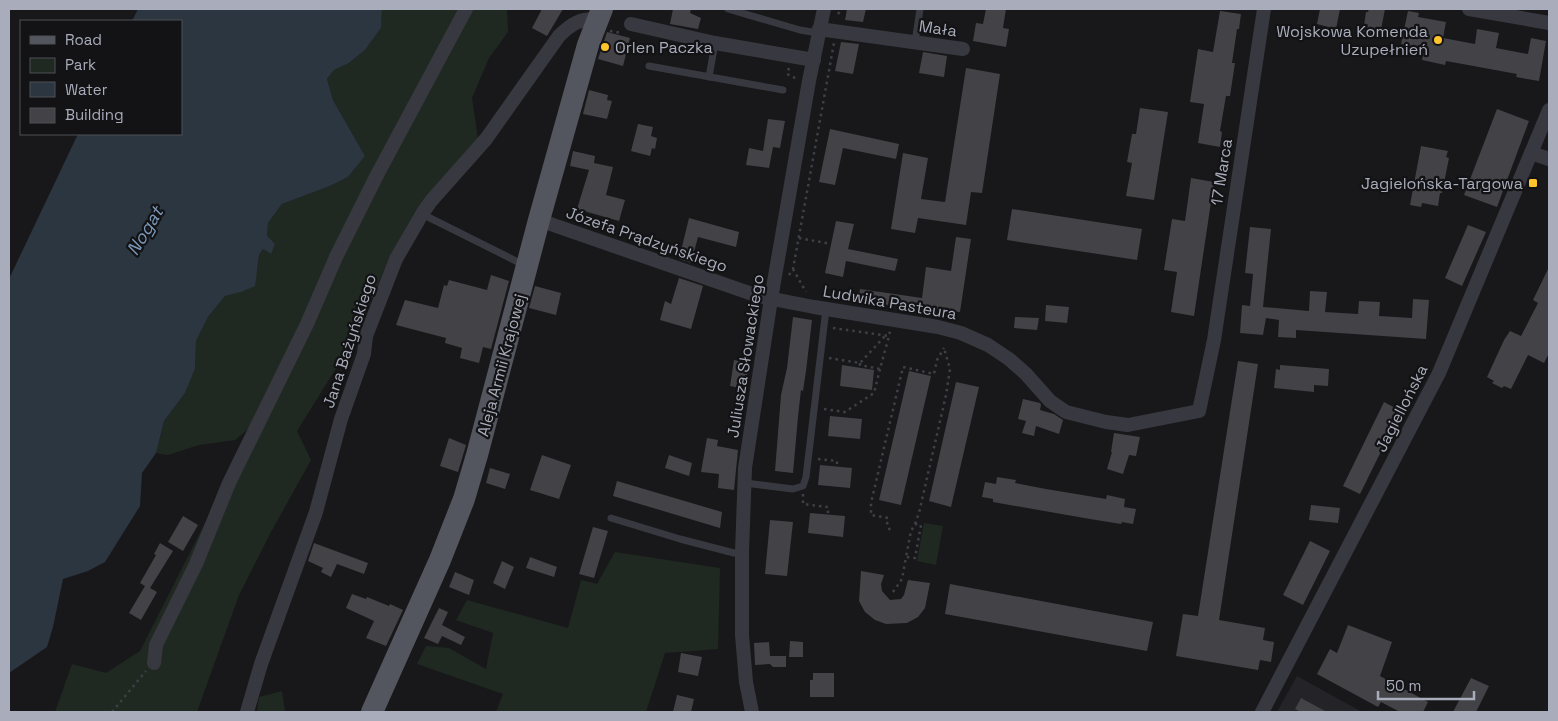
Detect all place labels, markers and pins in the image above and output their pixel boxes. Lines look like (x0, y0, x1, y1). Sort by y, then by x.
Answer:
place label: Wojskowa Komenda Uzupełnień (1276, 21, 1428, 60)
marker: Wojskowa Komenda Uzupełnień (1432, 34, 1444, 46)
place label: Orlen Paczka (615, 37, 713, 58)
marker: Orlen Paczka (599, 41, 611, 53)
place label: Jagielońska-Targowa (1361, 173, 1523, 194)
marker: Jagielońska-Targowa (1527, 177, 1539, 189)

